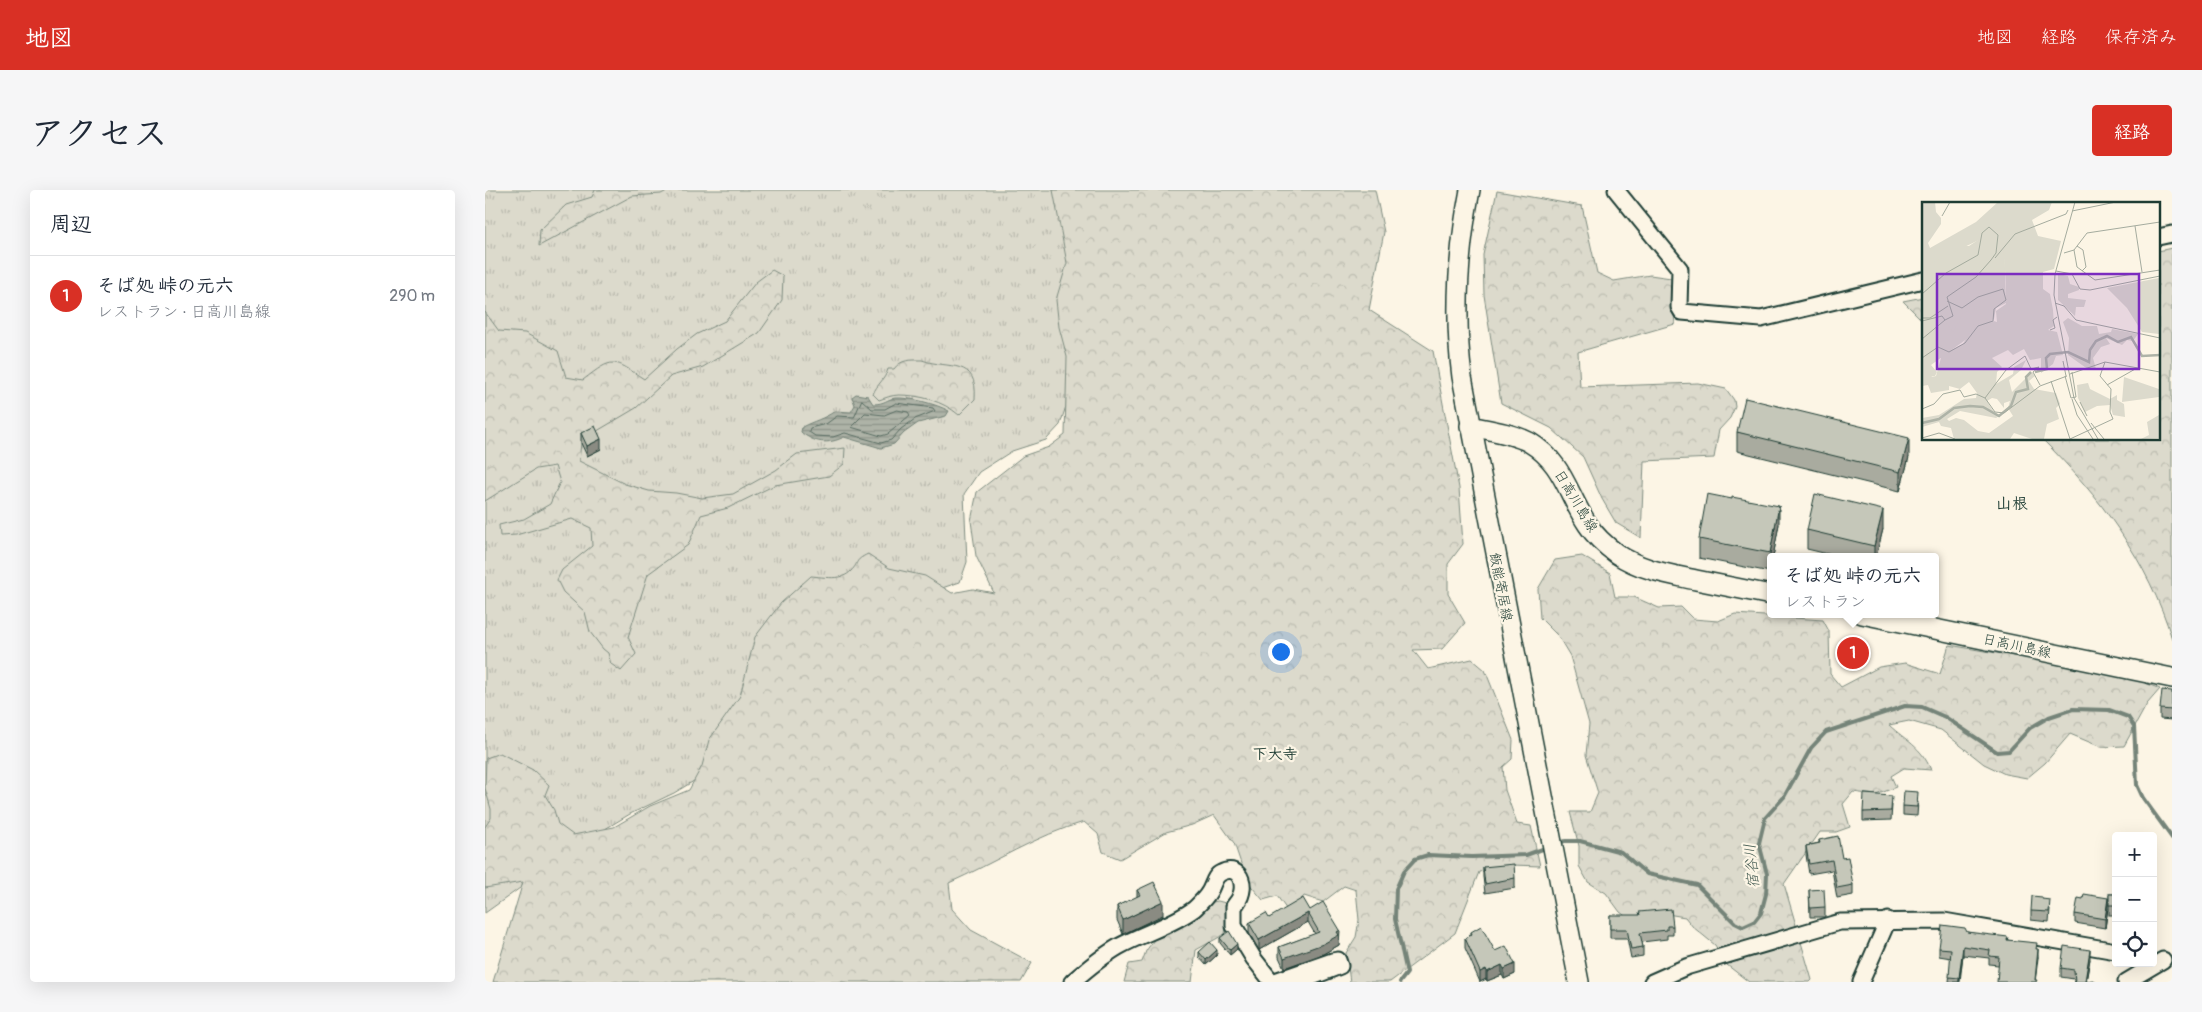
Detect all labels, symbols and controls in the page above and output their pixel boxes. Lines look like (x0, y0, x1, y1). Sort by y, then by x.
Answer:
text: 地図 (25, 24, 73, 53)
text: 地図 (1977, 26, 2013, 49)
text: 経路 (2041, 26, 2077, 49)
text: 保存済み (2105, 26, 2177, 49)
button: 経路 (2092, 105, 2172, 156)
text: アクセス (30, 112, 168, 156)
inset map (1922, 202, 2159, 440)
text: 周辺 (50, 211, 92, 238)
text: そば処 峠の元六 (97, 274, 234, 298)
text: 1 (63, 286, 69, 306)
text: 290 m (389, 286, 435, 306)
text: レストラン · 日高川島線 (97, 302, 270, 322)
street label: 日高川島線 (1551, 467, 1601, 535)
district label: 山根 (1996, 494, 2028, 514)
street label: 飯能寄居線 (1486, 551, 1516, 623)
popup (1767, 553, 1939, 618)
text: そば処 峠の元六 (1784, 564, 1922, 588)
text: レストラン (1784, 592, 1866, 612)
street label: 日高川島線 (1981, 630, 2053, 662)
pin: 1 (1837, 634, 1869, 672)
your location (1268, 639, 1294, 665)
district label: 下大寺 (1252, 745, 1298, 764)
map controls (2112, 832, 2157, 967)
button: + (2112, 832, 2157, 877)
water label: 宿谷川 (1741, 843, 1763, 889)
button: − (2112, 877, 2157, 922)
button: locate (2112, 922, 2157, 967)

